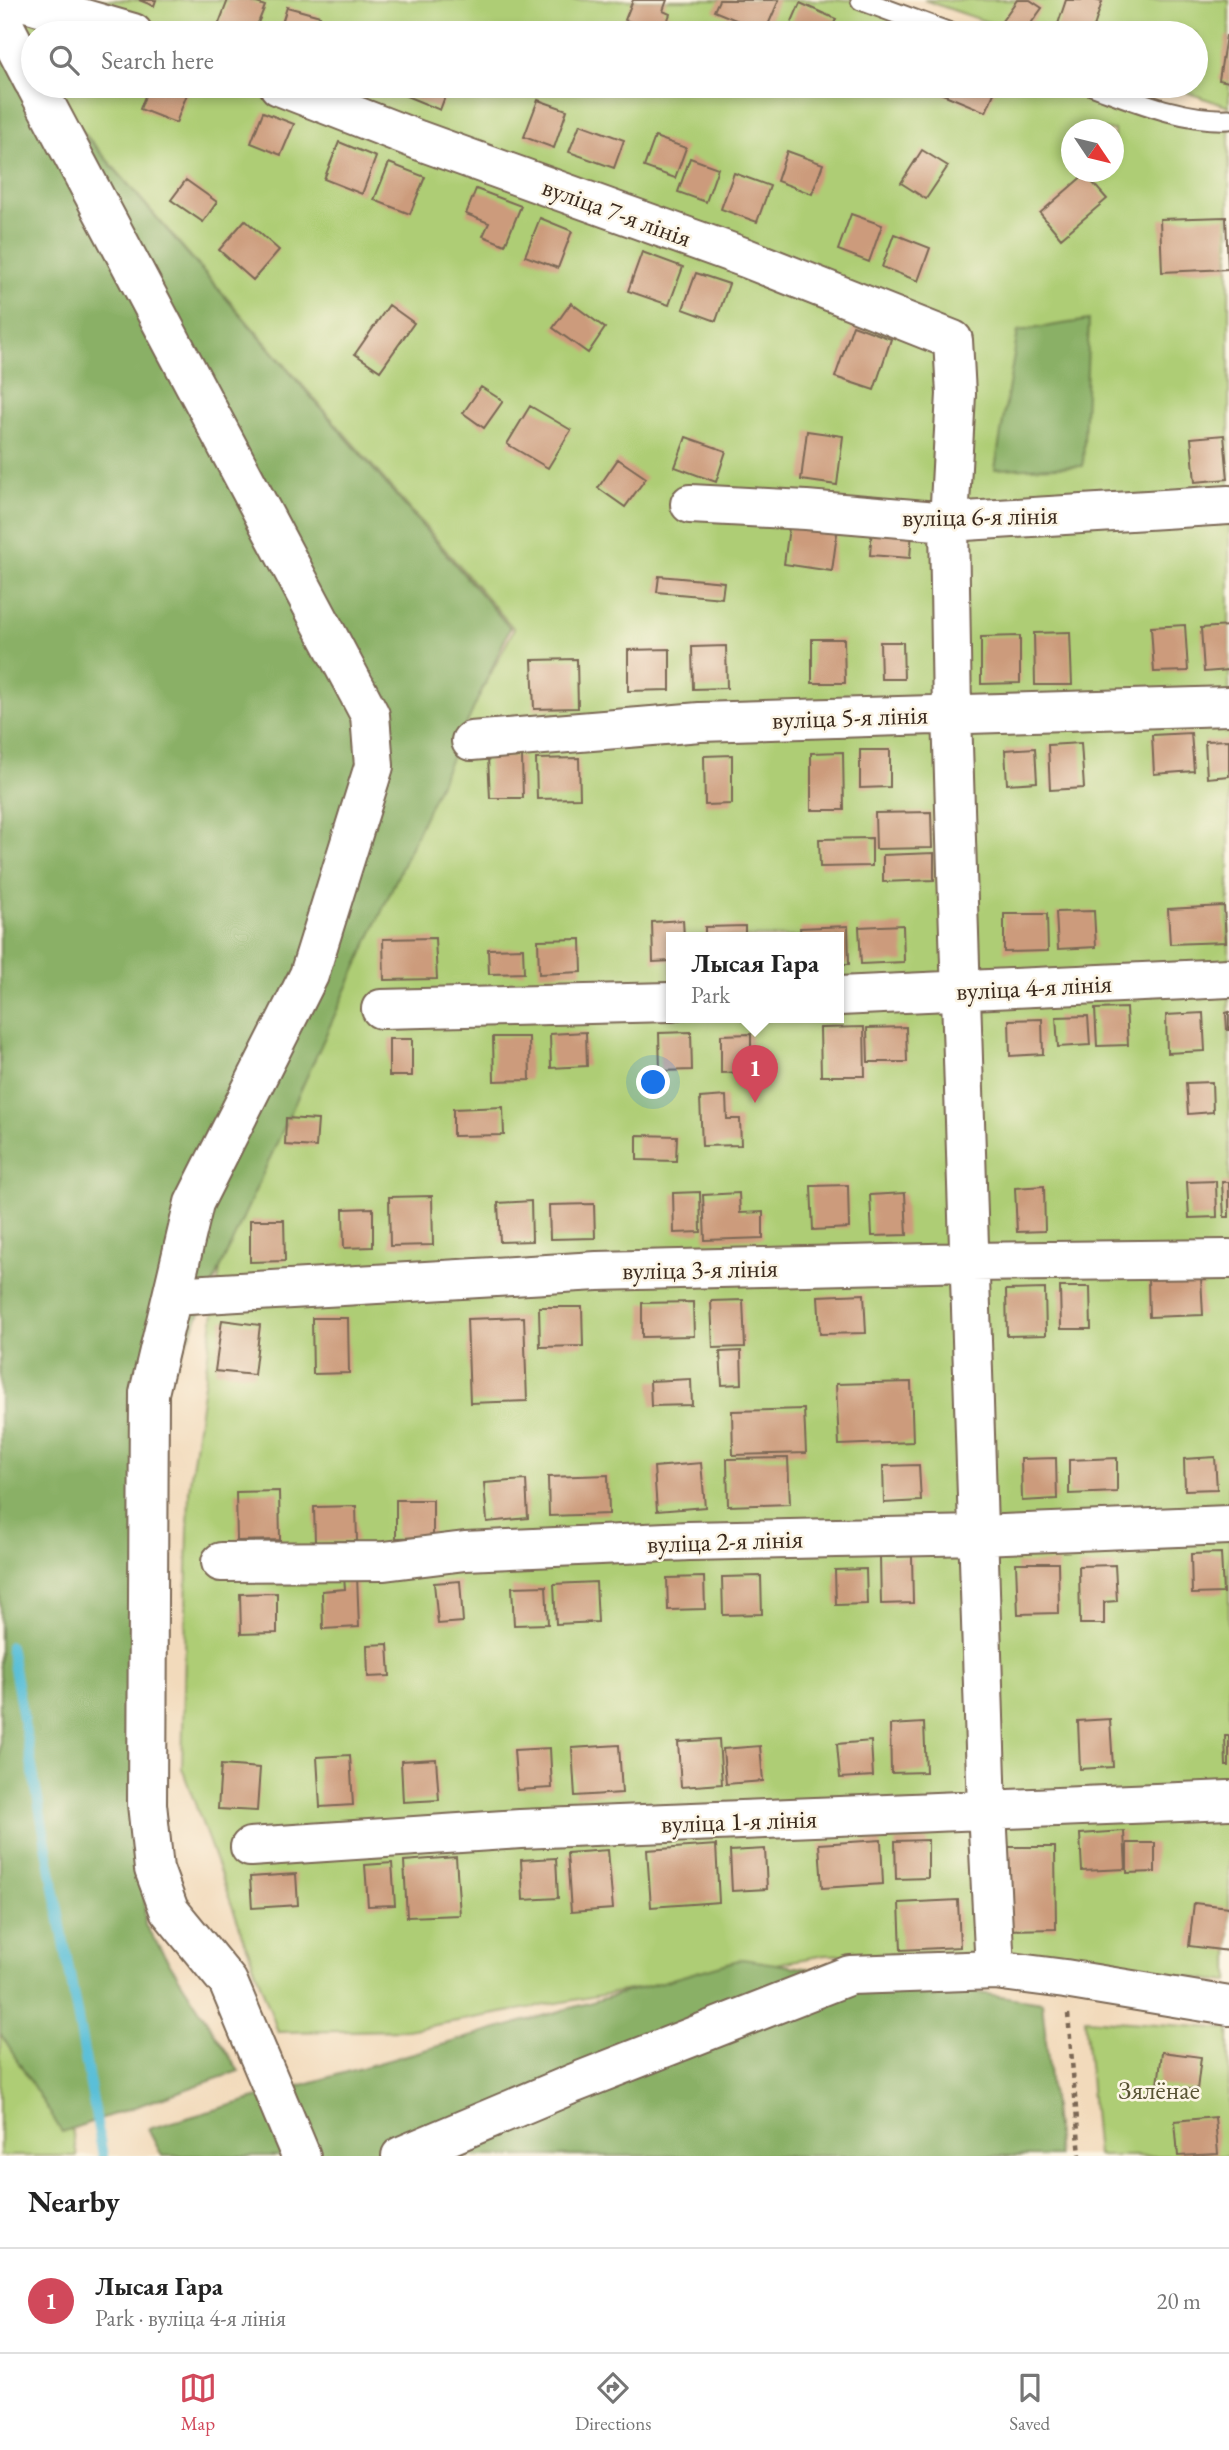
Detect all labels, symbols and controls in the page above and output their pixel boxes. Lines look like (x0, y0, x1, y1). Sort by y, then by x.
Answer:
search box (21, 21, 1208, 98)
icon: search (45, 41, 83, 79)
text: Search here (101, 43, 214, 77)
north arrow (1061, 119, 1124, 182)
street label: вуліца 7-я лінія (538, 169, 696, 255)
street label: вуліца 6-я лінія (902, 498, 1058, 534)
street label: вуліца 5-я лінія (771, 697, 929, 737)
popup (666, 932, 844, 1023)
text: Лысая Гара (691, 946, 819, 980)
street label: вуліца 4-я лінія (955, 966, 1113, 1008)
text: Park (691, 980, 730, 1010)
pin: 1 (732, 1045, 778, 1103)
your location (636, 1065, 670, 1099)
street label: вуліца 3-я лінія (622, 1251, 778, 1287)
street label: вуліца 2-я лінія (646, 1521, 804, 1561)
street label: вуліца 1-я лінія (660, 1801, 818, 1841)
park label: Зялёнае (1118, 2073, 1200, 2107)
text: Nearby (28, 2182, 120, 2221)
text: Лысая Гара (95, 2269, 223, 2303)
text: 1 (45, 2286, 57, 2316)
text: 20 m (1156, 2286, 1201, 2316)
text: Park · вуліца 4-я лінія (95, 2303, 286, 2333)
tab: Map (179, 2369, 217, 2436)
tab: Directions (575, 2369, 651, 2436)
tab: Saved (1009, 2369, 1050, 2436)

